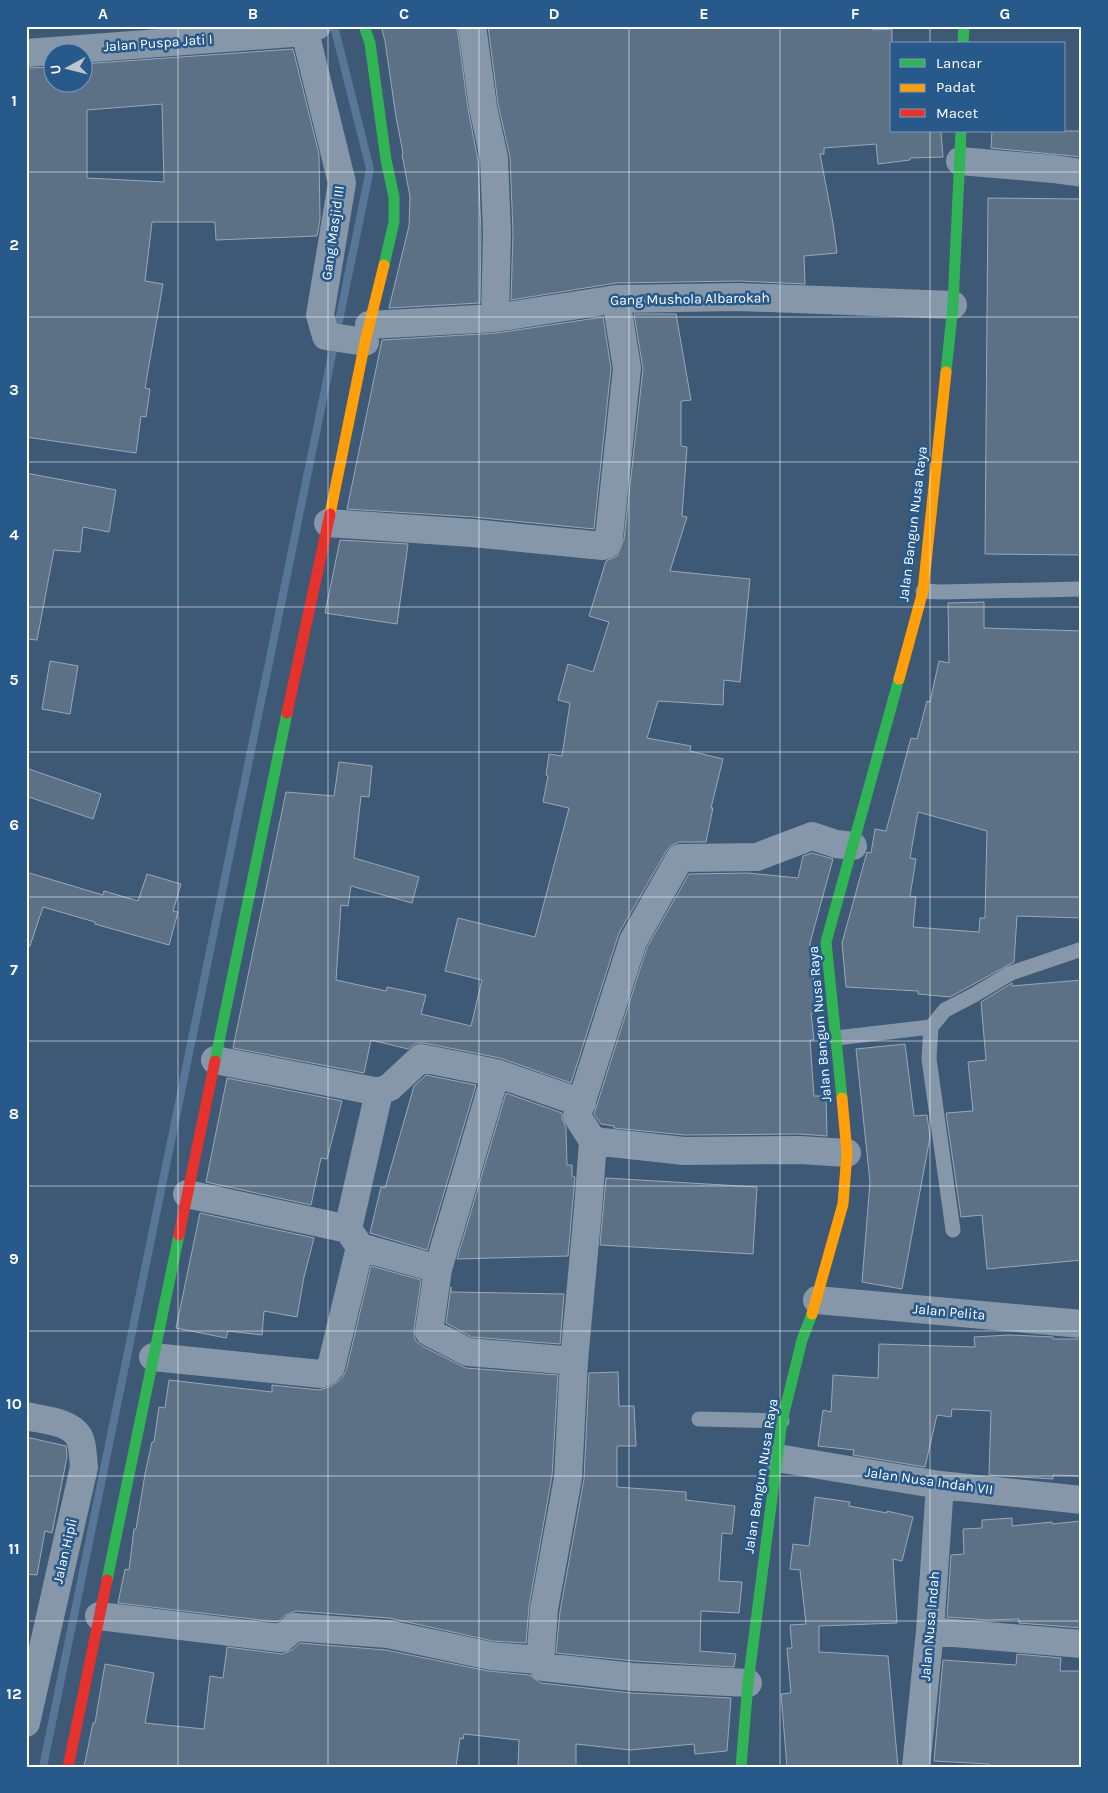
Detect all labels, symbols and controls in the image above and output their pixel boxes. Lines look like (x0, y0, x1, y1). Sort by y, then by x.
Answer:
text: A (98, 4, 108, 23)
text: B (248, 4, 258, 23)
text: C (399, 4, 409, 23)
text: D (549, 4, 560, 23)
text: E (699, 4, 709, 23)
text: F (851, 4, 860, 23)
text: G (1000, 4, 1010, 23)
street label: Jalan Puspa Jati I (103, 31, 213, 55)
north arrow (42, 42, 92, 92)
legend (890, 42, 1066, 132)
text: Lancar (936, 54, 982, 72)
text: U (47, 64, 65, 75)
text: Padat (936, 78, 976, 96)
text: 1 (11, 91, 17, 110)
text: Macet (936, 104, 978, 122)
street label: Gang Masjid III (318, 185, 348, 281)
text: 2 (9, 235, 19, 254)
street label: Gang Mushola Albarokah (610, 289, 770, 309)
text: 3 (9, 380, 19, 399)
street label: Jalan Bangun Nusa Raya (895, 445, 931, 603)
text: 4 (9, 525, 19, 544)
text: 5 (9, 670, 19, 689)
text: 6 (9, 815, 19, 834)
street label: Jalan Bangun Nusa Raya (805, 945, 835, 1103)
text: 7 (10, 960, 18, 979)
text: 8 (9, 1104, 19, 1123)
text: 9 (9, 1249, 19, 1268)
street label: Jalan Pelita (912, 1300, 986, 1324)
text: 10 (6, 1394, 22, 1413)
street label: Jalan Bangun Nusa Raya (740, 1397, 782, 1555)
street label: Jalan Nusa Indah VII (864, 1464, 994, 1498)
street label: Jalan Hipli (49, 1517, 81, 1585)
text: 11 (8, 1539, 20, 1558)
street label: Jalan Nusa Indah (917, 1570, 943, 1682)
text: 12 (6, 1684, 22, 1703)

